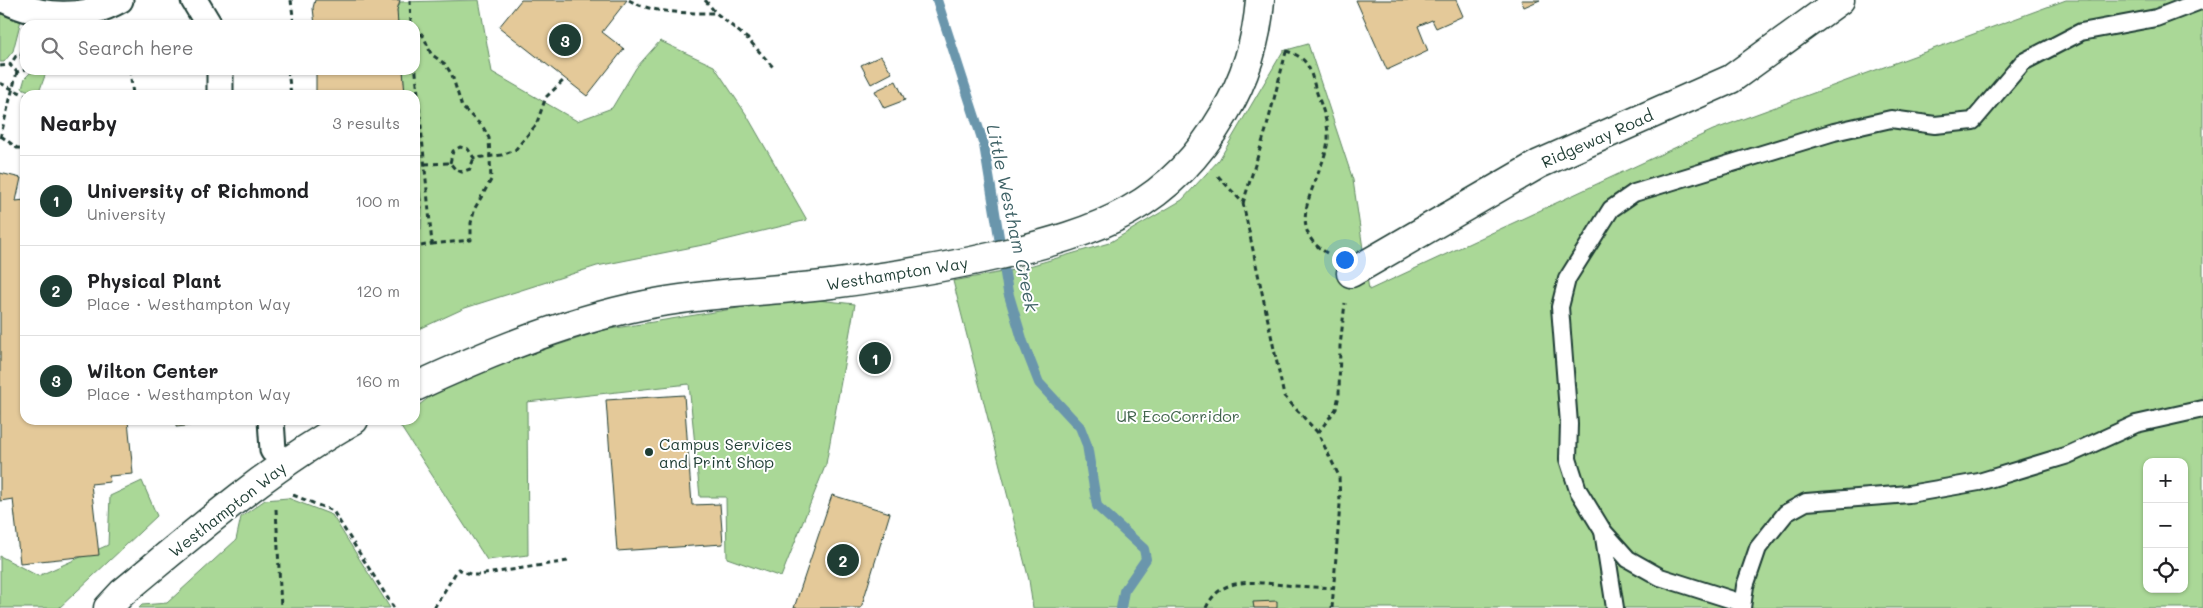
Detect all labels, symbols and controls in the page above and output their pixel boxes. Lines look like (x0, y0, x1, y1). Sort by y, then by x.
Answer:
search box (20, 20, 420, 75)
pin: 3 (549, 21, 581, 59)
icon: search (38, 34, 66, 62)
text: Search here (78, 35, 194, 60)
street label: Ridgeway Road (1538, 104, 1656, 172)
text: Nearby (40, 109, 117, 136)
text: 3 results (332, 112, 400, 133)
water label: Little Westham Creek (981, 122, 1045, 314)
text: University of Richmond (87, 178, 309, 203)
text: 1 (52, 190, 60, 211)
text: 100 m (355, 190, 400, 211)
text: University (87, 203, 166, 224)
your location (1332, 247, 1358, 273)
street label: Westhampton Way (825, 251, 969, 295)
text: Physical Plant (87, 268, 221, 293)
text: 2 (52, 280, 60, 301)
text: 120 m (356, 280, 400, 301)
text: Place · Westhampton Way (87, 293, 291, 314)
pin: 1 (859, 339, 891, 377)
text: Wilton Center (87, 358, 218, 383)
text: 3 (51, 370, 61, 391)
text: 160 m (355, 370, 400, 391)
text: Place · Westhampton Way (87, 383, 291, 404)
park label: UR EcoCorridor (1116, 405, 1240, 426)
place label: Campus Services and Print Shop (659, 433, 792, 472)
marker: Campus Services and Print Shop (643, 446, 655, 458)
street label: Westhampton Way (164, 457, 290, 561)
map controls (2143, 458, 2188, 593)
button: + (2143, 458, 2188, 503)
button: − (2143, 503, 2188, 548)
pin: 2 (827, 541, 859, 579)
button: locate (2143, 548, 2188, 593)

